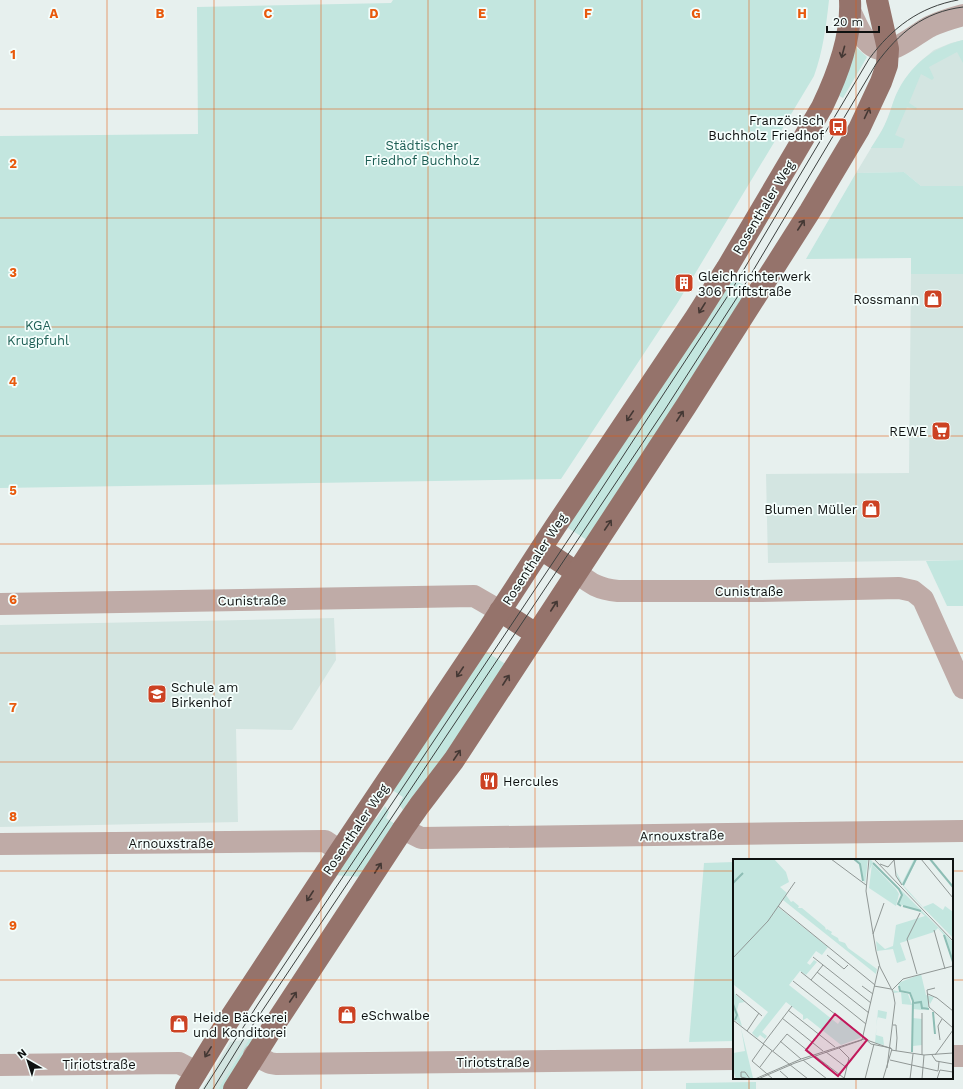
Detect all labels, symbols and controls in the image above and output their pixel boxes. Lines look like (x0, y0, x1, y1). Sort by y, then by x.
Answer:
text: A (50, 6, 59, 21)
text: B (156, 6, 165, 21)
text: C (264, 6, 273, 21)
text: D (369, 6, 379, 21)
text: E (478, 6, 486, 21)
text: F (584, 6, 592, 21)
text: G (691, 6, 701, 21)
text: H (797, 6, 807, 21)
scale bar (827, 8, 879, 34)
text: 20 m (833, 15, 863, 29)
one-way arrow (839, 45, 846, 58)
text: 1 (10, 47, 16, 62)
one-way arrow (864, 107, 872, 119)
place label: Französisch Buchholz Friedhof (708, 113, 824, 143)
bus stop icon: Französisch Buchholz Friedhof (827, 116, 849, 138)
park label: Städtischer Friedhof Buchholz (364, 138, 480, 168)
text: 2 (9, 156, 17, 171)
street label: Rosenthaler Weg (730, 158, 797, 257)
one-way arrow (798, 219, 806, 231)
text: 3 (9, 265, 17, 280)
place label: Gleichrichterwerk 306 Triftstraße (698, 269, 811, 299)
building icon: Gleichrichterwerk 306 Triftstraße (673, 272, 695, 294)
shop icon: Rossmann (922, 288, 944, 310)
place label: Rossmann (853, 292, 919, 307)
one-way arrow (698, 302, 706, 313)
park label: KGA Krugpfuhl (7, 318, 69, 348)
text: 4 (9, 374, 18, 389)
one-way arrow (625, 410, 633, 422)
one-way arrow (675, 411, 684, 422)
supermarket icon: REWE (930, 420, 952, 442)
place label: REWE (889, 424, 927, 439)
text: 5 (9, 483, 17, 498)
shop icon: Blumen Müller (860, 498, 882, 520)
place label: Blumen Müller (764, 502, 857, 517)
street label: Rosenthaler Weg (499, 510, 570, 608)
one-way arrow (604, 520, 612, 531)
street label: Cunistraße (715, 584, 783, 599)
text: 6 (9, 592, 17, 607)
street label: Cunistraße (218, 592, 287, 609)
one-way arrow (550, 601, 558, 612)
one-way arrow (456, 666, 464, 677)
one-way arrow (502, 675, 510, 686)
place label: Schule am Birkenhof (171, 680, 238, 710)
school or university icon: Schule am Birkenhof (146, 683, 168, 705)
text: 7 (9, 700, 17, 715)
one-way arrow (453, 750, 461, 761)
restaurant icon: Hercules (478, 770, 500, 792)
place label: Hercules (503, 774, 559, 789)
street label: Rosenthaler Weg (319, 781, 391, 878)
text: 8 (9, 809, 17, 824)
street label: Arnouxstraße (639, 827, 725, 844)
street label: Arnouxstraße (129, 836, 213, 851)
inset map (733, 859, 953, 1079)
one-way arrow (374, 863, 382, 874)
one-way arrow (306, 890, 314, 901)
text: 9 (9, 918, 17, 933)
one-way arrow (289, 991, 297, 1003)
shop icon: eSchwalbe (336, 1004, 358, 1026)
place label: eSchwalbe (361, 1008, 430, 1023)
place label: Heide Bäckerei und Konditorei (193, 1010, 287, 1040)
shop icon: Heide Bäckerei und Konditorei (168, 1013, 190, 1035)
north arrow (8, 1041, 48, 1081)
text: N (15, 1046, 29, 1061)
one-way arrow (204, 1046, 212, 1058)
street label: Tiriotstraße (456, 1055, 530, 1070)
street label: Tiriotstraße (62, 1057, 136, 1072)

